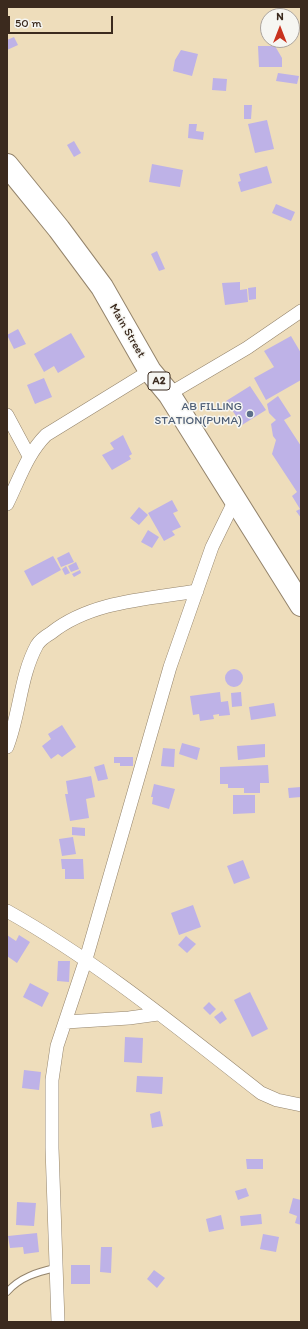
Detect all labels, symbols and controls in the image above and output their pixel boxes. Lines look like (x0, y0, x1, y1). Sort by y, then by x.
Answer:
scale bar (10, 8, 115, 34)
north arrow (260, 8, 300, 48)
text: N (276, 10, 284, 23)
text: 50 m (15, 16, 41, 30)
street label: Main Street (106, 301, 148, 361)
road number: A2 (148, 372, 170, 390)
place label: AB FILLING STATION(PUMA) (155, 400, 242, 428)
marker: AB FILLING STATION(PUMA) (245, 409, 255, 419)

